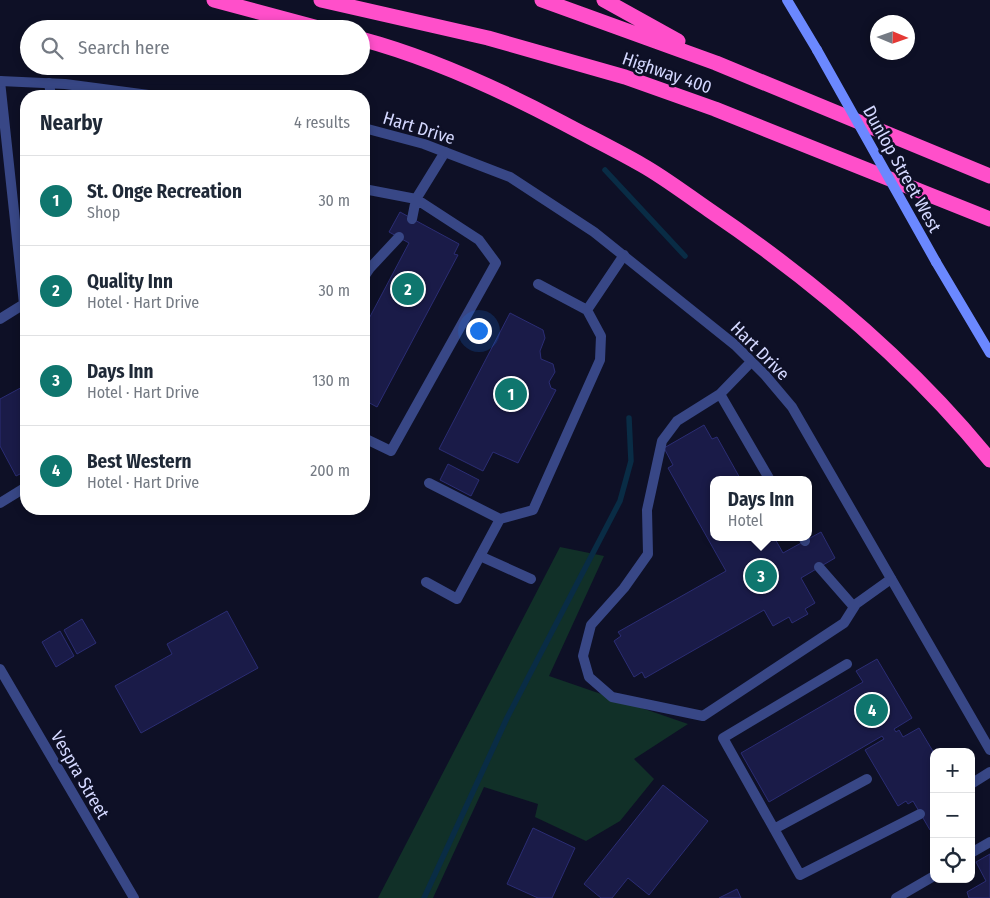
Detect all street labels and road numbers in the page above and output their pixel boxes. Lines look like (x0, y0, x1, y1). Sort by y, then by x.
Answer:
street label: Highway 400 (619, 47, 715, 99)
street label: Dunlop Street West (858, 102, 946, 236)
street label: Hart Drive (380, 107, 458, 149)
street label: Hart Drive (726, 317, 794, 385)
street label: Vespra Street (46, 727, 114, 823)

